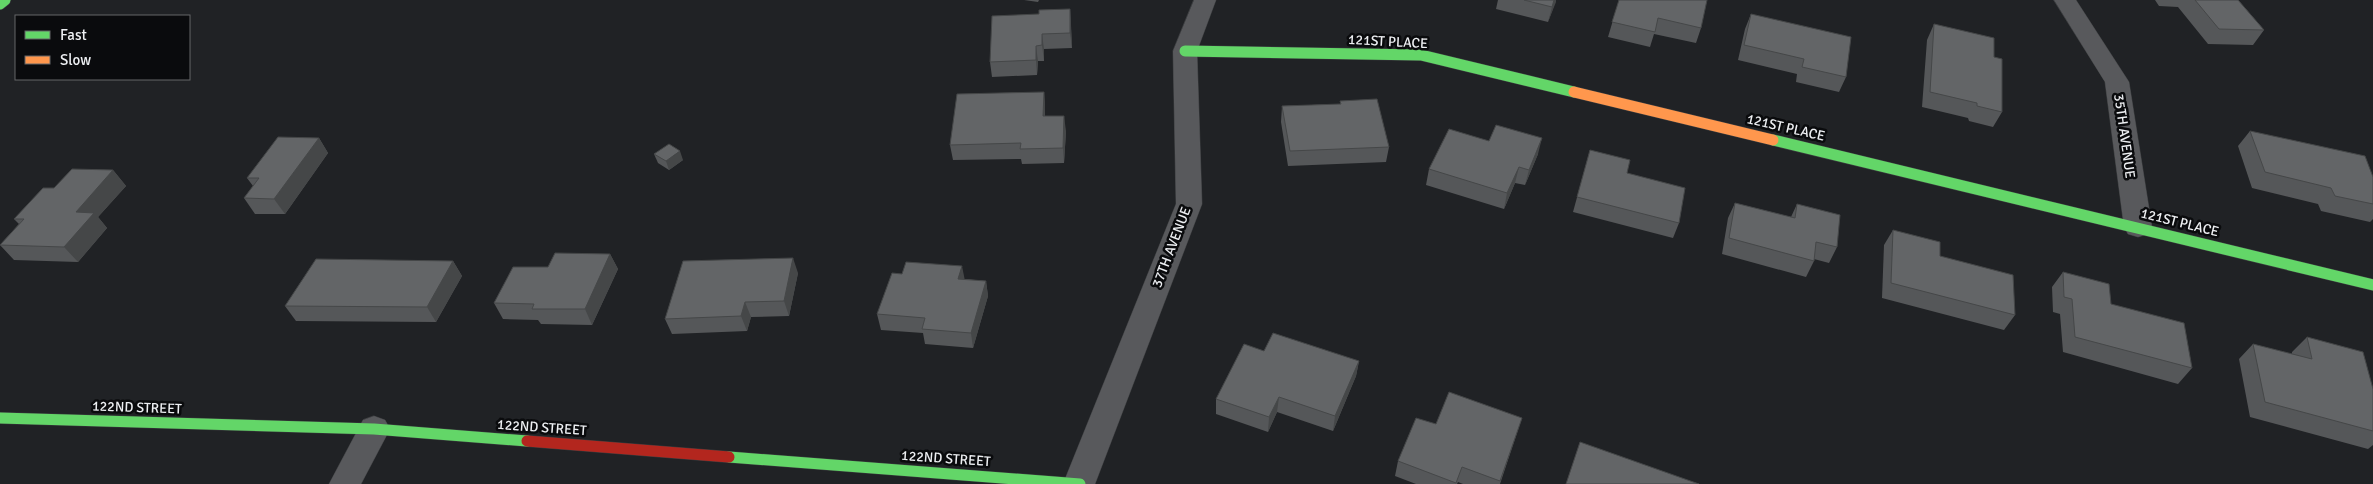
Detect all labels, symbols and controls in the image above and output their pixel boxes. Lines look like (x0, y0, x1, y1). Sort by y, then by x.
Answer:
legend (15, 15, 190, 80)
text: Fast (60, 26, 87, 44)
street label: 121ST PLACE (1348, 31, 1428, 52)
text: Slow (60, 51, 91, 69)
street label: 35TH AVENUE (2110, 93, 2139, 179)
street label: 121ST PLACE (1745, 110, 1827, 145)
street label: 37TH AVENUE (1148, 204, 1195, 290)
street label: 121ST PLACE (2139, 205, 2221, 240)
street label: 122ND STREET (92, 397, 182, 418)
street label: 122ND STREET (497, 416, 587, 439)
street label: 122ND STREET (901, 447, 991, 470)

